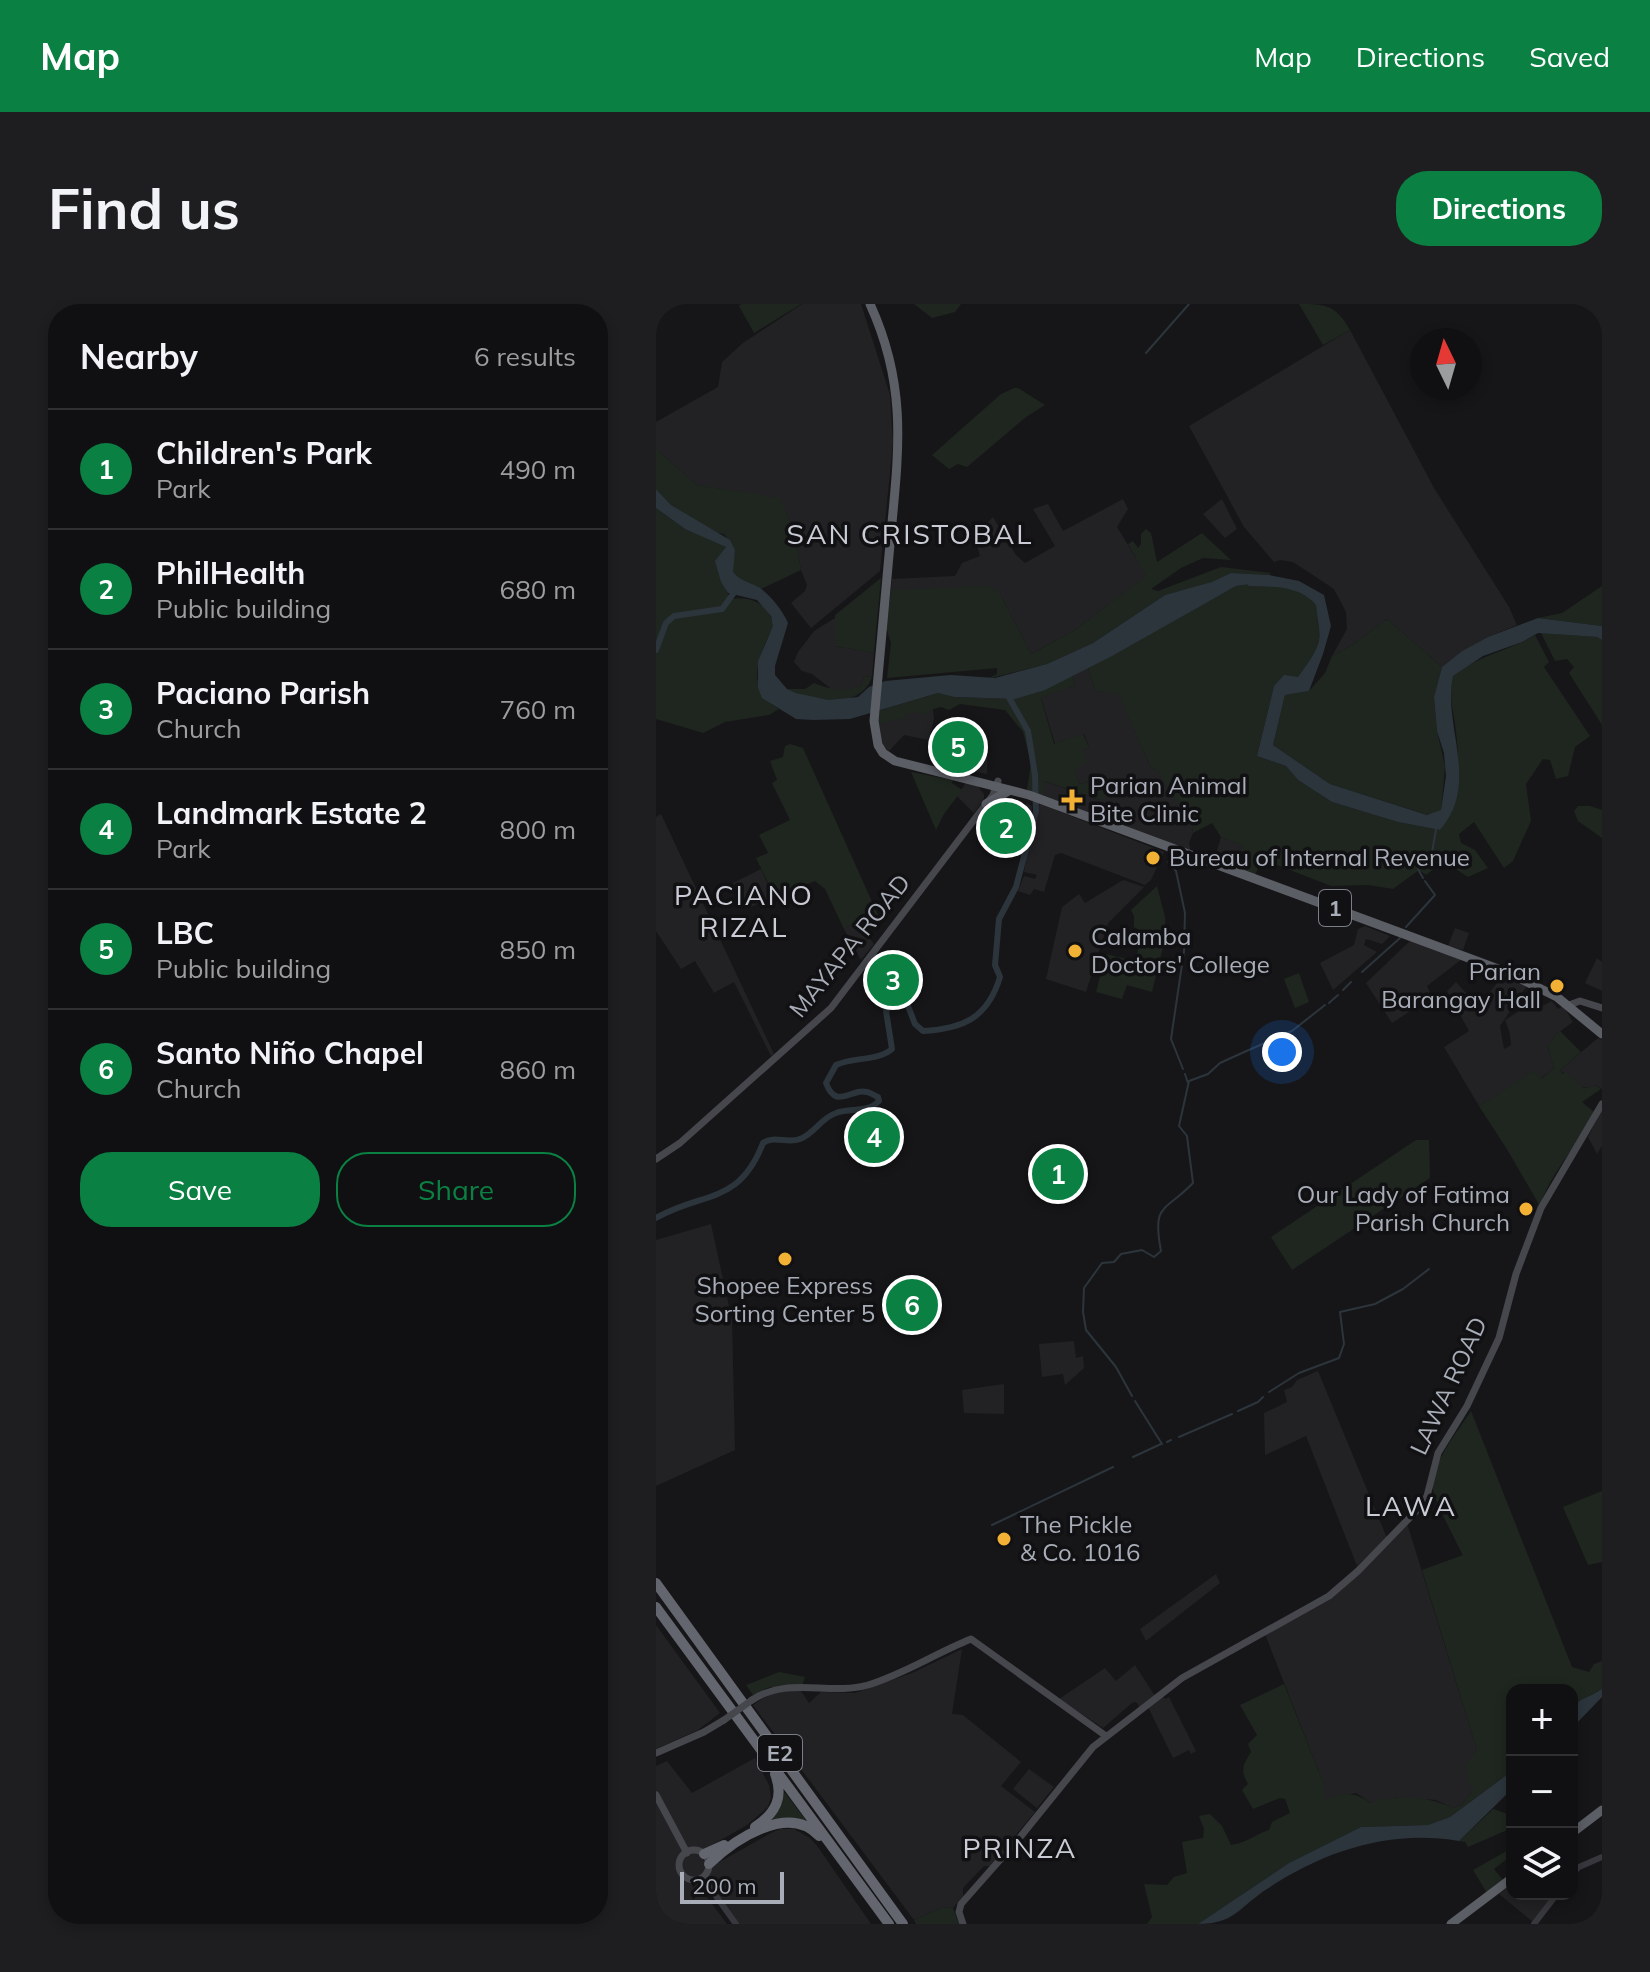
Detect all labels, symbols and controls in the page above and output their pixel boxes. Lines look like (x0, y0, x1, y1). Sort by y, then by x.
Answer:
text: Map (40, 32, 120, 80)
text: Map (1254, 39, 1312, 74)
text: Directions (1356, 39, 1485, 74)
text: Saved (1529, 39, 1610, 74)
button: Directions (1396, 171, 1602, 246)
text: Find us (48, 173, 240, 243)
north arrow (1410, 328, 1482, 400)
text: Nearby (80, 335, 198, 378)
text: 6 results (474, 340, 576, 373)
text: Children's Park (156, 434, 372, 472)
text: 1 (98, 453, 114, 486)
text: 490 m (500, 453, 576, 486)
text: Park (156, 472, 211, 505)
district label: SAN CRISTOBAL (787, 516, 1033, 551)
text: PhilHealth (156, 554, 305, 592)
text: 2 (98, 573, 114, 606)
text: 680 m (500, 573, 576, 606)
text: Public building (156, 592, 331, 625)
text: Paciano Parish (156, 674, 370, 712)
text: 3 (98, 693, 114, 726)
text: 760 m (500, 693, 576, 726)
text: Church (156, 712, 241, 745)
pin: 5 (932, 717, 984, 777)
place label: Parian Animal Bite Clinic (1090, 770, 1247, 828)
marker: Parian Animal Bite Clinic (1061, 789, 1083, 811)
text: Landmark Estate 2 (156, 794, 427, 832)
pin: 2 (980, 798, 1032, 858)
text: 4 (98, 813, 114, 846)
text: 800 m (500, 813, 576, 846)
text: Park (156, 832, 211, 865)
place label: Bureau of Internal Revenue (1169, 842, 1470, 872)
marker: Bureau of Internal Revenue (1144, 849, 1162, 867)
street label: MAYAPA ROAD (782, 868, 916, 1023)
district label: PACIANO RIZAL (674, 877, 814, 944)
road number: 1 (1319, 890, 1351, 926)
text: LBC (156, 914, 214, 952)
place label: Calamba Doctors' College (1091, 921, 1270, 979)
text: 5 (98, 933, 114, 966)
text: 850 m (500, 933, 576, 966)
marker: Calamba Doctors' College (1066, 942, 1084, 960)
pin: 3 (867, 950, 919, 1010)
text: Public building (156, 952, 331, 985)
place label: Parian Barangay Hall (1381, 956, 1541, 1014)
marker: Parian Barangay Hall (1548, 977, 1566, 995)
your location (1262, 1032, 1302, 1072)
text: Santo Niño Chapel (156, 1034, 424, 1072)
text: 6 (98, 1053, 114, 1086)
text: 860 m (500, 1053, 576, 1086)
text: Church (156, 1072, 241, 1105)
pin: 4 (848, 1107, 900, 1167)
pin: 1 (1032, 1144, 1084, 1204)
button: Save (80, 1152, 320, 1227)
button: Share (336, 1152, 576, 1227)
place label: Our Lady of Fatima Parish Church (1297, 1179, 1510, 1237)
marker: Our Lady of Fatima Parish Church (1517, 1200, 1535, 1218)
marker: Shopee Express Sorting Center 5 (776, 1250, 794, 1268)
place label: Shopee Express Sorting Center 5 (695, 1270, 875, 1328)
pin: 6 (886, 1275, 938, 1335)
street label: LAWA ROAD (1403, 1312, 1493, 1459)
district label: LAWA (1365, 1488, 1457, 1523)
place label: The Pickle & Co. 1016 (1020, 1509, 1140, 1567)
marker: The Pickle & Co. 1016 (995, 1530, 1013, 1548)
map controls (1506, 1684, 1578, 1900)
button: + (1506, 1684, 1578, 1756)
road number: E2 (758, 1735, 802, 1771)
button: − (1506, 1756, 1578, 1828)
button: layers (1506, 1828, 1578, 1900)
district label: PRINZA (963, 1830, 1077, 1865)
scale bar (680, 1868, 784, 1904)
text: 200 m (692, 1872, 757, 1900)

